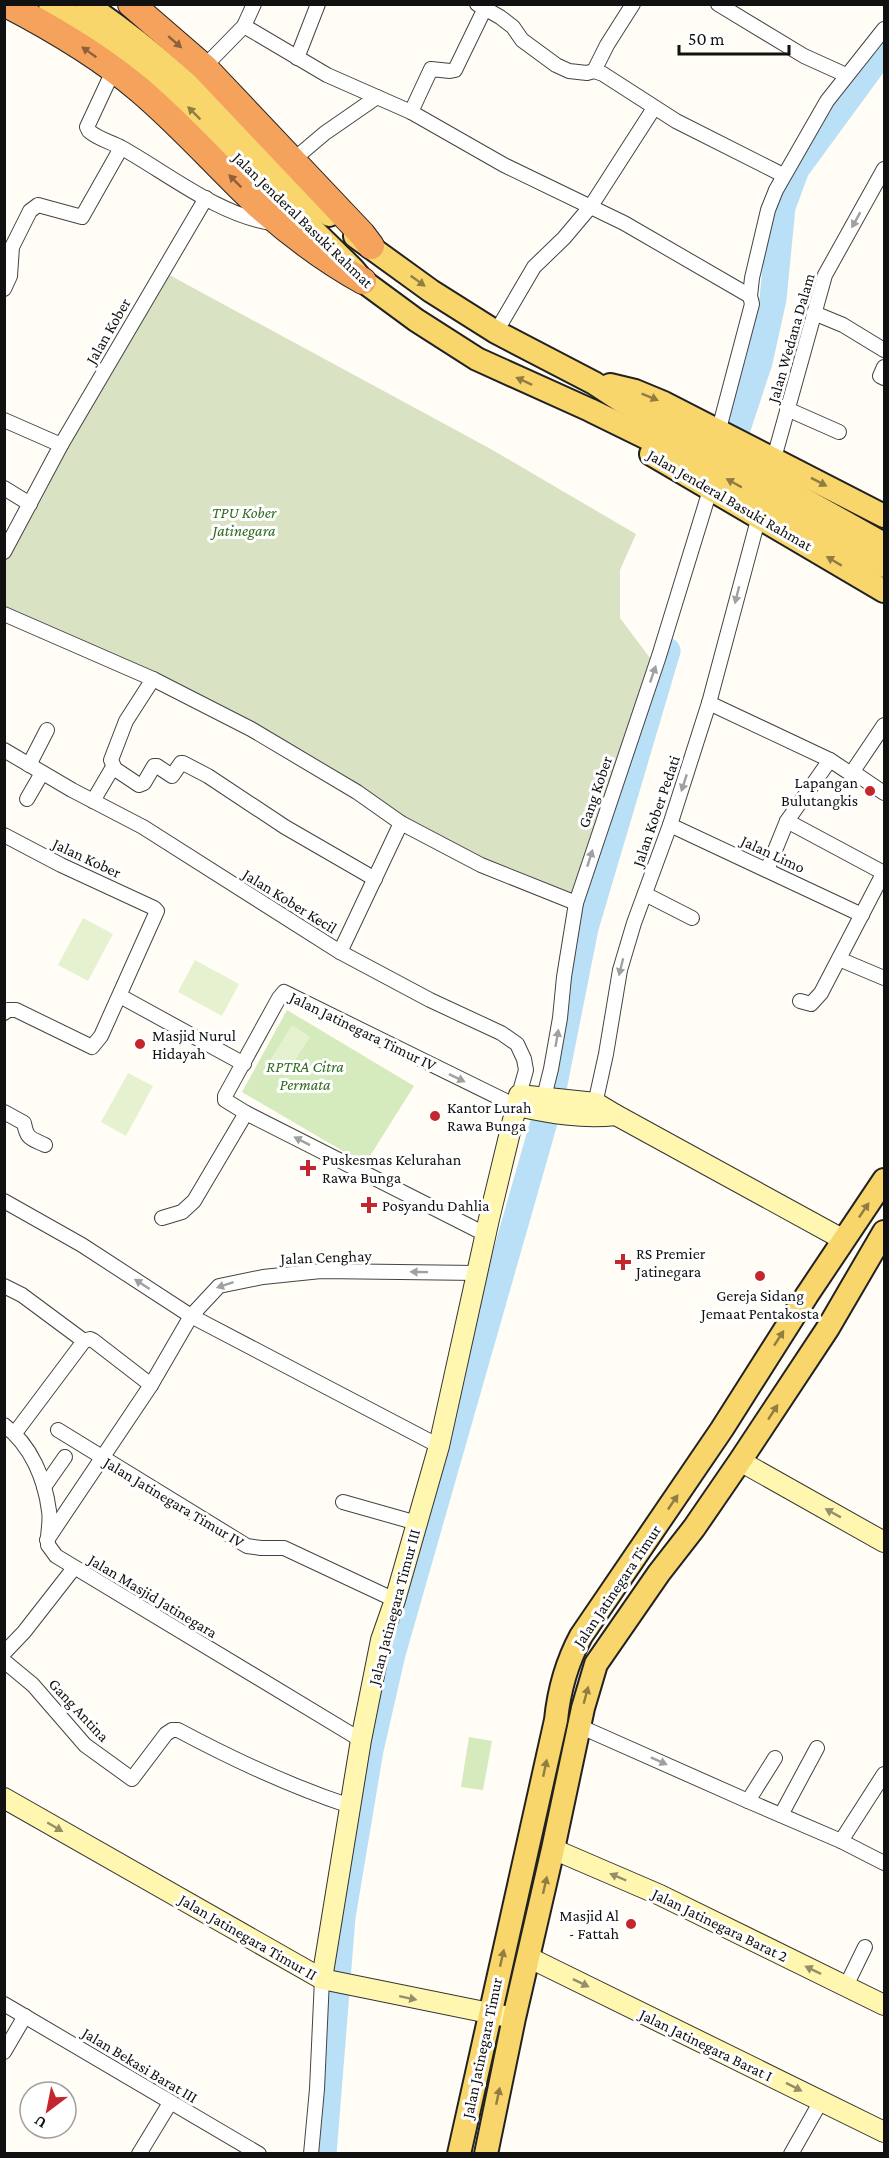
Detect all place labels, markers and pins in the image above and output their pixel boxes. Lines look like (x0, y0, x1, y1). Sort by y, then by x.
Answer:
place label: Lapangan Bulutangkis (781, 774, 858, 810)
marker: Lapangan Bulutangkis (863, 784, 877, 798)
place label: Masjid Nurul Hidayah (152, 1027, 236, 1063)
marker: Masjid Nurul Hidayah (133, 1037, 147, 1051)
place label: Kantor Lurah Rawa Bunga (447, 1099, 532, 1135)
marker: Kantor Lurah Rawa Bunga (428, 1109, 442, 1123)
place label: Puskesmas Kelurahan Rawa Bunga (322, 1151, 462, 1187)
marker: Puskesmas Kelurahan Rawa Bunga (299, 1159, 317, 1177)
marker: Posyandu Dahlia (360, 1196, 378, 1214)
place label: Posyandu Dahlia (382, 1197, 490, 1215)
place label: RS Premier Jatinegara (634, 1245, 706, 1281)
marker: RS Premier Jatinegara (614, 1253, 632, 1271)
marker: Gereja Sidang Jemaat Pentakosta (753, 1269, 767, 1283)
place label: Gereja Sidang Jemaat Pentakosta (699, 1287, 820, 1323)
place label: Masjid Al - Fattah (559, 1907, 619, 1942)
marker: Masjid Al - Fattah (624, 1917, 638, 1931)

